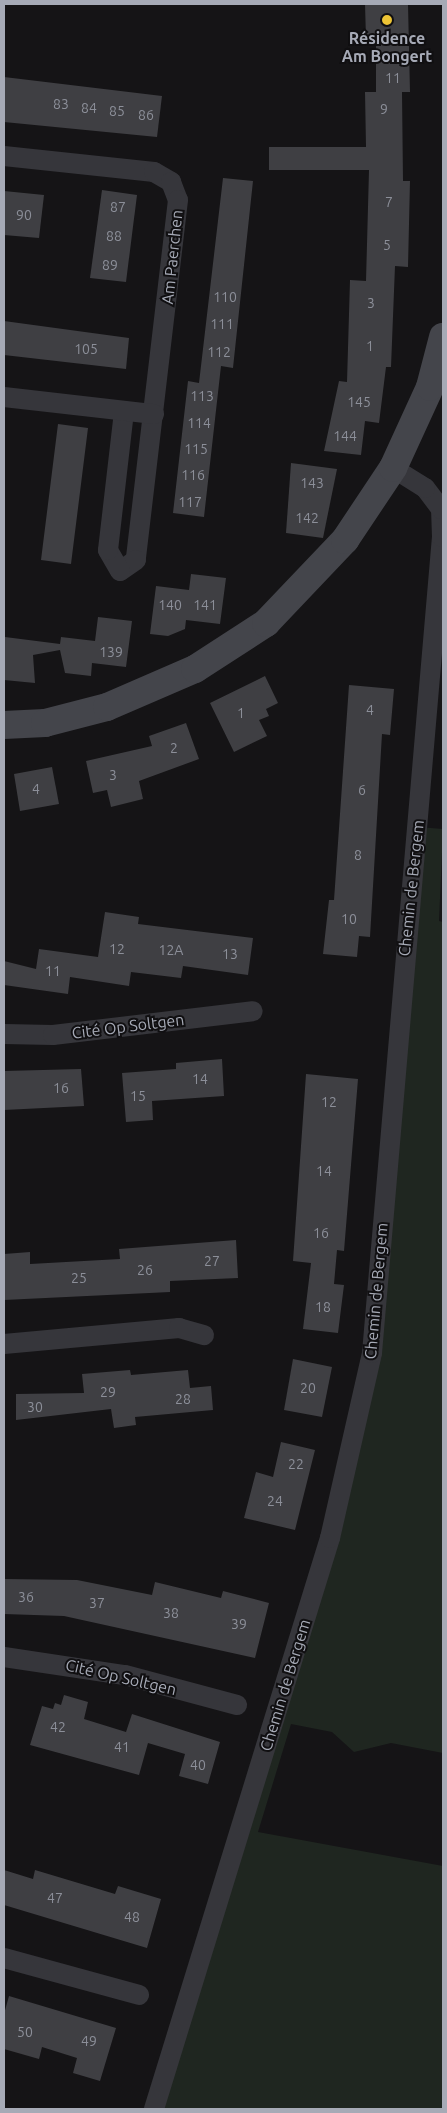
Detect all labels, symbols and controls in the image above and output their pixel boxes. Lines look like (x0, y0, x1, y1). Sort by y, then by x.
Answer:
marker: Résidence Am Bongert (381, 14, 393, 26)
place label: Résidence Am Bongert (342, 28, 432, 66)
house number: 11 (385, 70, 401, 86)
house number: 83 (53, 96, 69, 112)
house number: 84 (81, 100, 97, 116)
house number: 9 (380, 101, 388, 117)
house number: 85 (109, 103, 125, 119)
house number: 86 (138, 107, 154, 123)
house number: 7 (385, 194, 393, 210)
house number: 87 (110, 199, 126, 215)
house number: 90 (16, 207, 32, 223)
street label: Am Paerchen (157, 209, 187, 305)
house number: 88 (106, 228, 122, 244)
house number: 5 (383, 237, 391, 253)
house number: 89 (102, 257, 118, 273)
house number: 110 (213, 289, 237, 305)
house number: 3 (367, 295, 375, 311)
house number: 111 (210, 316, 234, 332)
house number: 1 (366, 338, 374, 354)
house number: 105 (74, 341, 98, 357)
house number: 112 (207, 344, 231, 360)
house number: 113 (190, 388, 214, 404)
house number: 145 (347, 394, 371, 410)
house number: 114 (187, 415, 211, 431)
house number: 144 (333, 428, 357, 444)
house number: 115 (184, 441, 208, 457)
house number: 116 (181, 467, 205, 483)
house number: 143 (300, 475, 324, 491)
house number: 117 (178, 494, 202, 510)
house number: 142 (295, 510, 319, 526)
house number: 140 (158, 597, 182, 613)
house number: 141 (193, 597, 217, 613)
house number: 139 (99, 644, 123, 660)
house number: 4 (366, 702, 374, 718)
house number: 1 (237, 705, 245, 721)
house number: 2 (170, 740, 178, 756)
house number: 3 (109, 767, 117, 783)
house number: 4 (32, 781, 40, 797)
house number: 6 (358, 782, 366, 798)
street label: Chemin de Bergem (394, 819, 428, 957)
house number: 8 (354, 847, 362, 863)
house number: 10 (341, 911, 357, 927)
house number: 12 (109, 941, 125, 957)
house number: 12A (159, 942, 183, 958)
house number: 13 (222, 946, 238, 962)
house number: 11 (45, 963, 61, 979)
street label: Cité Op Soltgen (71, 1010, 185, 1042)
house number: 14 (192, 1071, 208, 1087)
house number: 16 (53, 1080, 69, 1096)
house number: 15 (130, 1088, 146, 1104)
house number: 12 (321, 1094, 337, 1110)
house number: 14 (316, 1163, 332, 1179)
street label: Chemin de Bergem (360, 1222, 392, 1360)
house number: 16 (313, 1225, 329, 1241)
house number: 27 (204, 1253, 220, 1269)
house number: 26 (137, 1262, 153, 1278)
house number: 25 (71, 1270, 87, 1286)
house number: 18 (315, 1299, 331, 1315)
house number: 20 (300, 1380, 316, 1396)
house number: 29 (100, 1384, 116, 1400)
house number: 28 (175, 1391, 191, 1407)
house number: 30 (27, 1399, 43, 1415)
house number: 22 (288, 1456, 304, 1472)
house number: 24 (267, 1493, 283, 1509)
house number: 36 (18, 1589, 34, 1605)
house number: 37 (89, 1595, 105, 1611)
house number: 38 (163, 1605, 179, 1621)
house number: 39 (231, 1616, 247, 1632)
street label: Chemin de Bergem (256, 1617, 314, 1753)
street label: Cité Op Soltgen (64, 1655, 178, 1699)
house number: 42 (50, 1719, 66, 1735)
house number: 41 (114, 1739, 130, 1755)
house number: 40 (190, 1757, 206, 1773)
house number: 47 (47, 1890, 63, 1906)
house number: 48 (124, 1909, 140, 1925)
house number: 50 (17, 2024, 33, 2040)
house number: 49 (81, 2033, 97, 2049)

